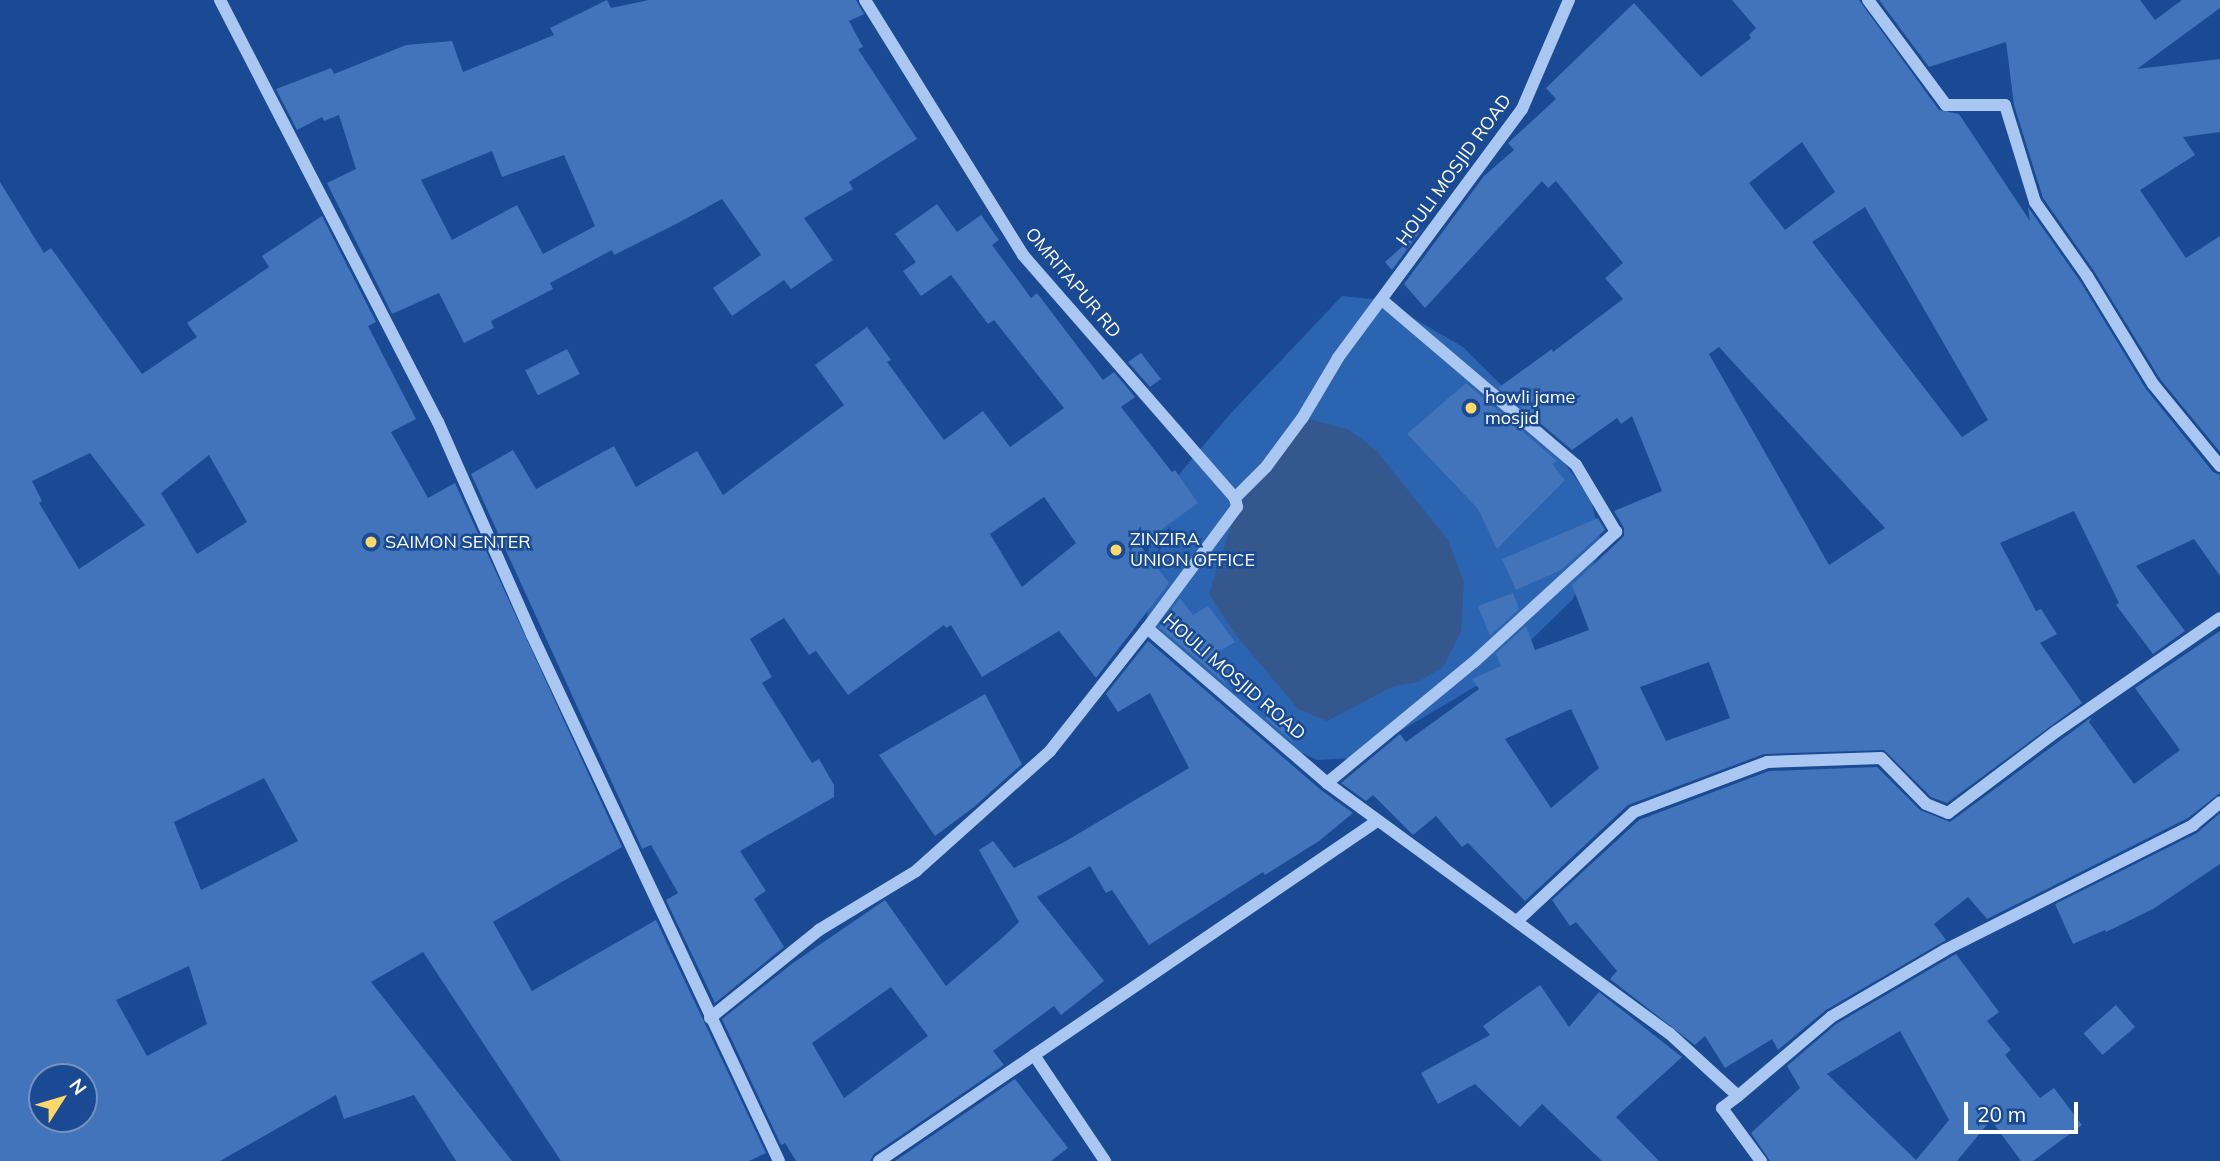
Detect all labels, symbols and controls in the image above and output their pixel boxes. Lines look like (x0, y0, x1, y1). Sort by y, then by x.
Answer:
street label: HOULI MOSJID ROAD (1392, 90, 1516, 250)
street label: OMRITAPUR RD (1021, 224, 1125, 342)
place label: howli jame mosjid (1485, 387, 1575, 430)
marker: howli jame mosjid (1463, 400, 1479, 416)
place label: ZINZIRA UNION OFFICE (1130, 529, 1255, 572)
place label: SAIMON SENTER (385, 531, 531, 553)
marker: SAIMON SENTER (363, 534, 379, 550)
marker: ZINZIRA UNION OFFICE (1108, 542, 1124, 558)
street label: HOULI MOSJID ROAD (1158, 609, 1310, 745)
north arrow (28, 1063, 98, 1133)
text: N (64, 1074, 92, 1100)
scale bar (1968, 1088, 2082, 1132)
text: 20 m (1977, 1101, 2026, 1127)

